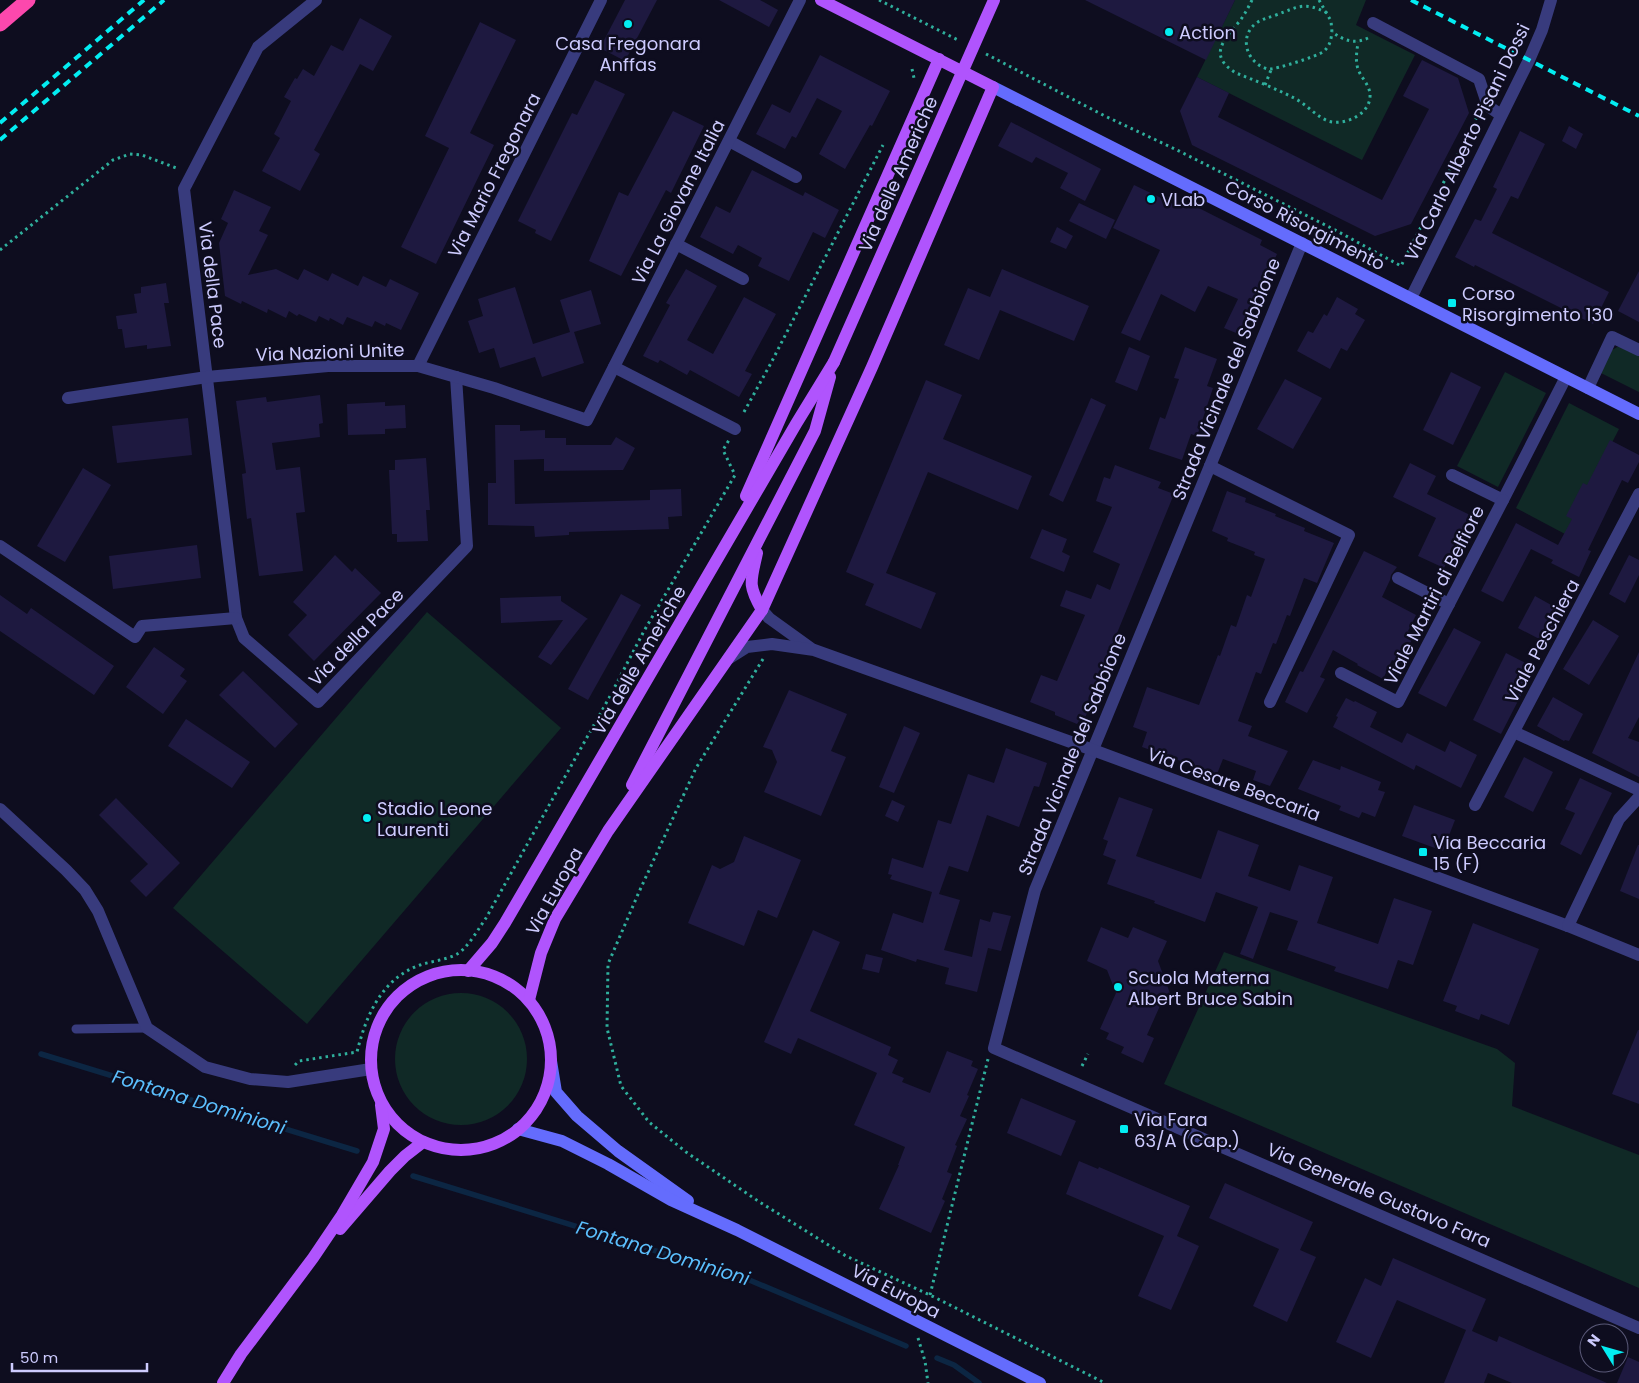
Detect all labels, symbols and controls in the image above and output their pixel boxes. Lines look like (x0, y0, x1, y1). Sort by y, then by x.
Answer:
marker: Casa Fregonara Anffas (622, 18, 634, 30)
street label: Via Carlo Alberto Pisani Dossi (1399, 19, 1535, 265)
place label: Action (1179, 20, 1236, 45)
marker: Action (1163, 26, 1175, 38)
place label: Casa Fregonara Anffas (555, 31, 701, 77)
street label: Via Mario Fregonara (442, 88, 546, 262)
street label: Via delle Americhe (852, 92, 944, 256)
street label: Via La Giovane Italia (626, 115, 730, 289)
street label: Corso Risorgimento (1221, 174, 1389, 276)
place label: VLab (1161, 187, 1205, 212)
marker: VLab (1145, 193, 1157, 205)
street label: Via della Pace (193, 220, 233, 350)
street label: Strada Vicinale del Sabbione (1166, 254, 1286, 504)
place label: Corso Risorgimento 130 (1462, 281, 1613, 327)
marker: Corso Risorgimento 130 (1446, 297, 1458, 309)
street label: Via Nazioni Unite (255, 337, 405, 367)
street label: Viale Martiri di Belfiore (1378, 501, 1490, 689)
street label: Viale Peschiera (1499, 575, 1585, 707)
street label: Via delle Americhe (586, 581, 692, 739)
street label: Via della Pace (303, 582, 409, 692)
street label: Strada Vicinale del Sabbione (1012, 629, 1132, 879)
street label: Via Cesare Beccaria (1144, 741, 1324, 827)
place label: Stadio Leone Laurenti (377, 796, 492, 842)
marker: Stadio Leone Laurenti (361, 812, 373, 824)
place label: Via Beccaria 15 (F) (1433, 830, 1546, 876)
street label: Via Europa (520, 843, 588, 939)
marker: Via Beccaria 15 (F) (1417, 846, 1429, 858)
place label: Scuola Materna Albert Bruce Sabin (1128, 965, 1293, 1011)
marker: Scuola Materna Albert Bruce Sabin (1112, 981, 1124, 993)
water label: Fontana Dominioni (109, 1063, 289, 1141)
place label: Via Fara 63/A (Cap.) (1134, 1107, 1240, 1153)
marker: Via Fara 63/A (Cap.) (1118, 1123, 1130, 1135)
street label: Via Generale Gustavo Fara (1263, 1136, 1495, 1254)
water label: Fontana Dominioni (573, 1214, 753, 1292)
street label: Via Europa (847, 1258, 945, 1324)
north arrow (1579, 1323, 1629, 1373)
text: N (1582, 1330, 1605, 1350)
scale bar (12, 1340, 148, 1372)
text: 50 m (20, 1347, 58, 1368)

